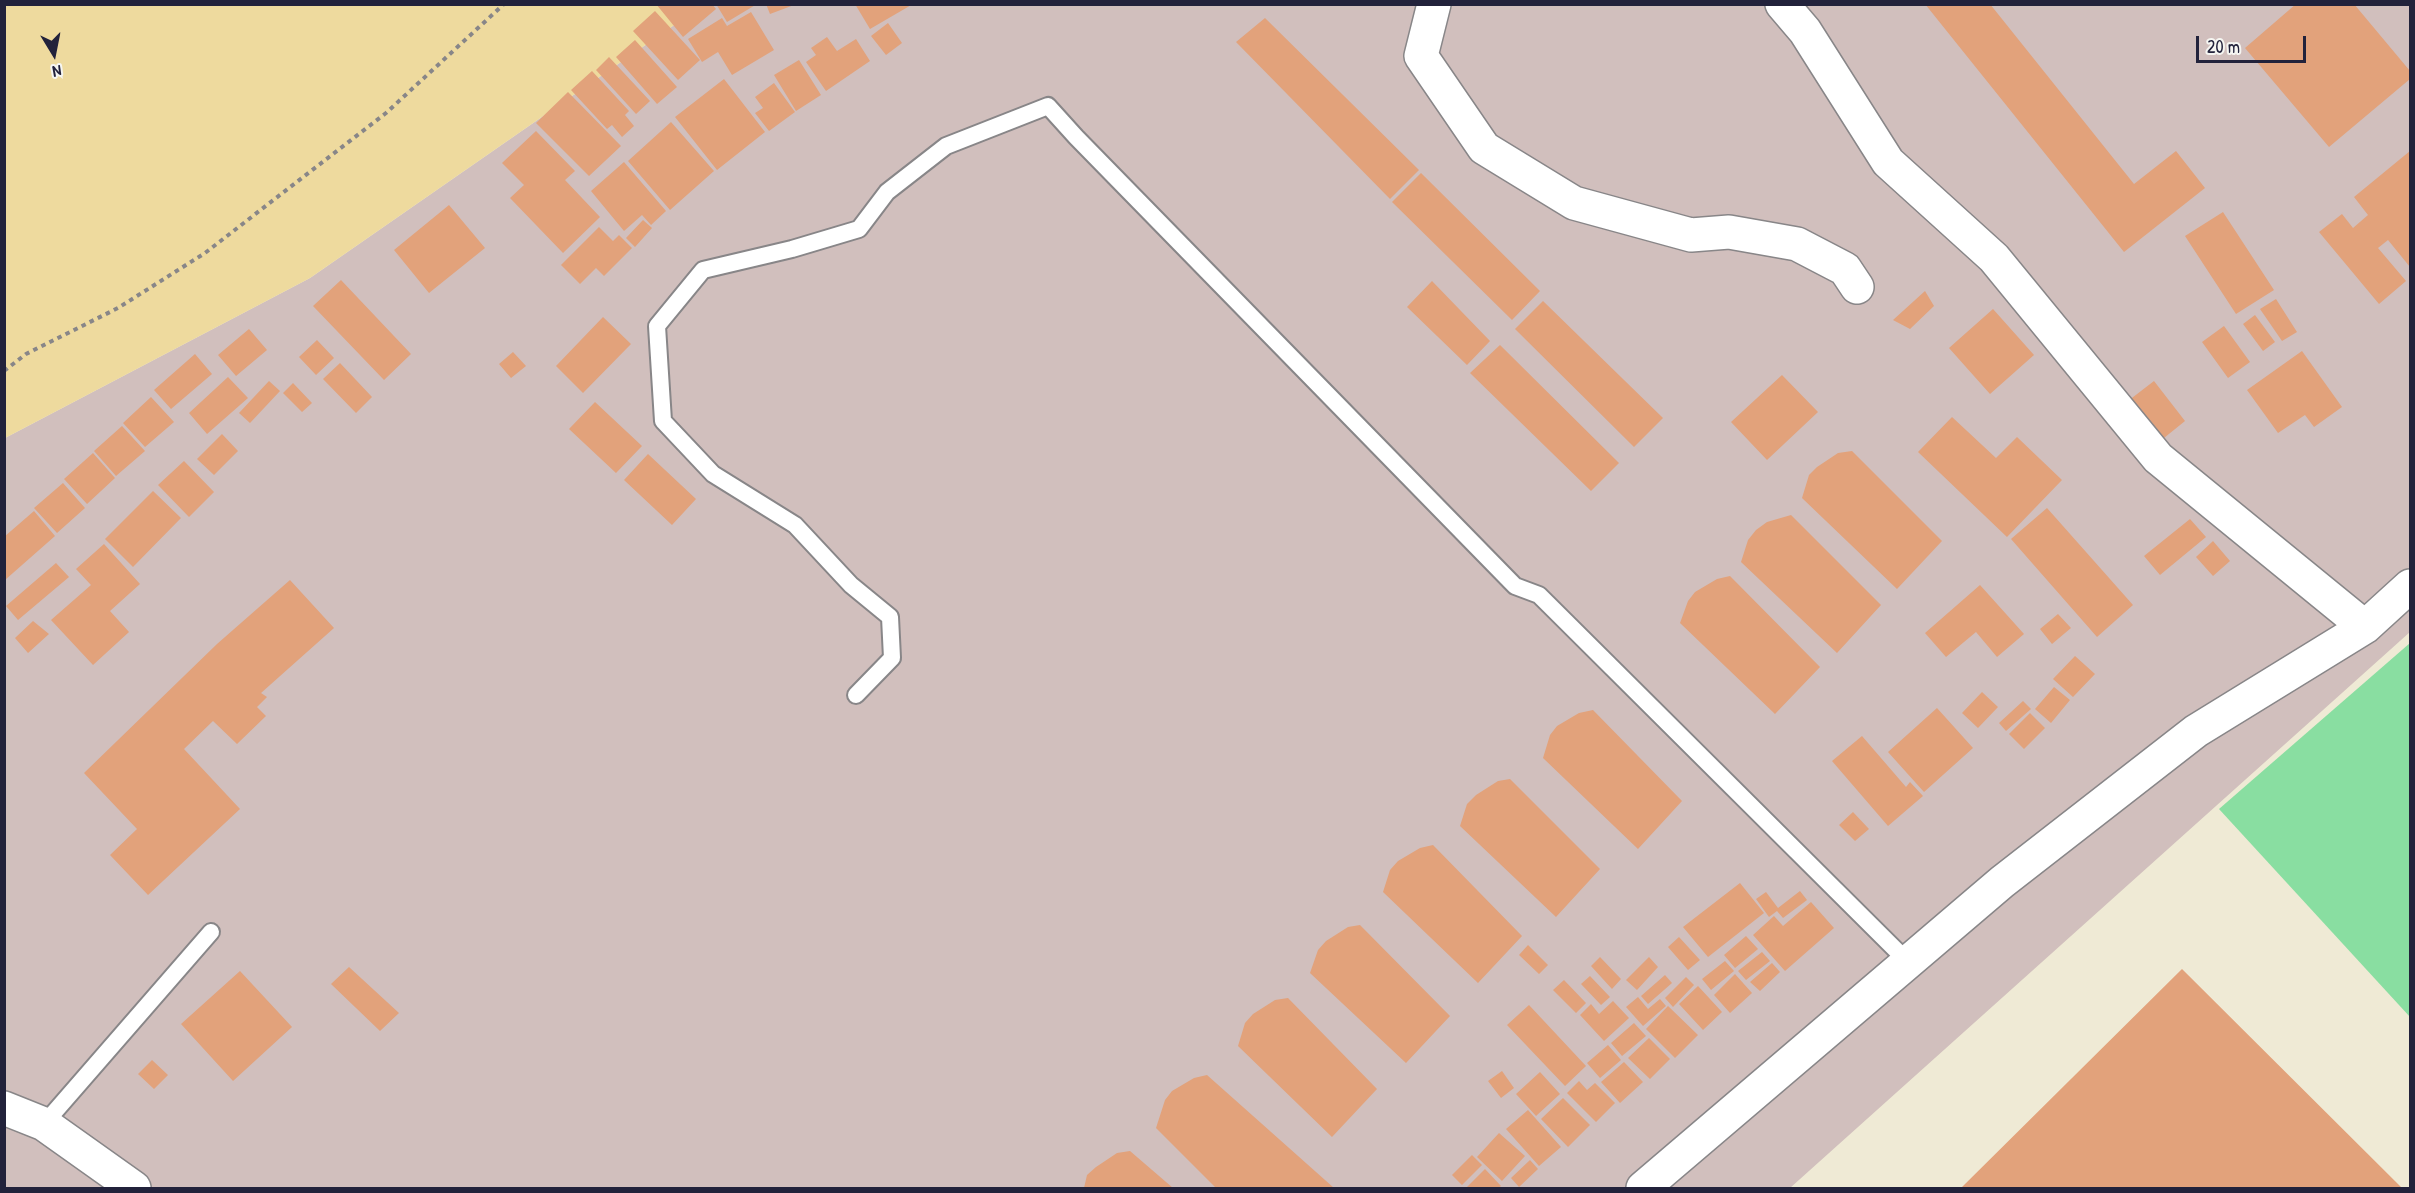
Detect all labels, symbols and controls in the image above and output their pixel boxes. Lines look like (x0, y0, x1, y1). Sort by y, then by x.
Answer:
north arrow (24, 24, 84, 84)
scale bar (2199, 24, 2308, 62)
text: 20 m (2207, 34, 2240, 59)
text: N (51, 60, 63, 83)

